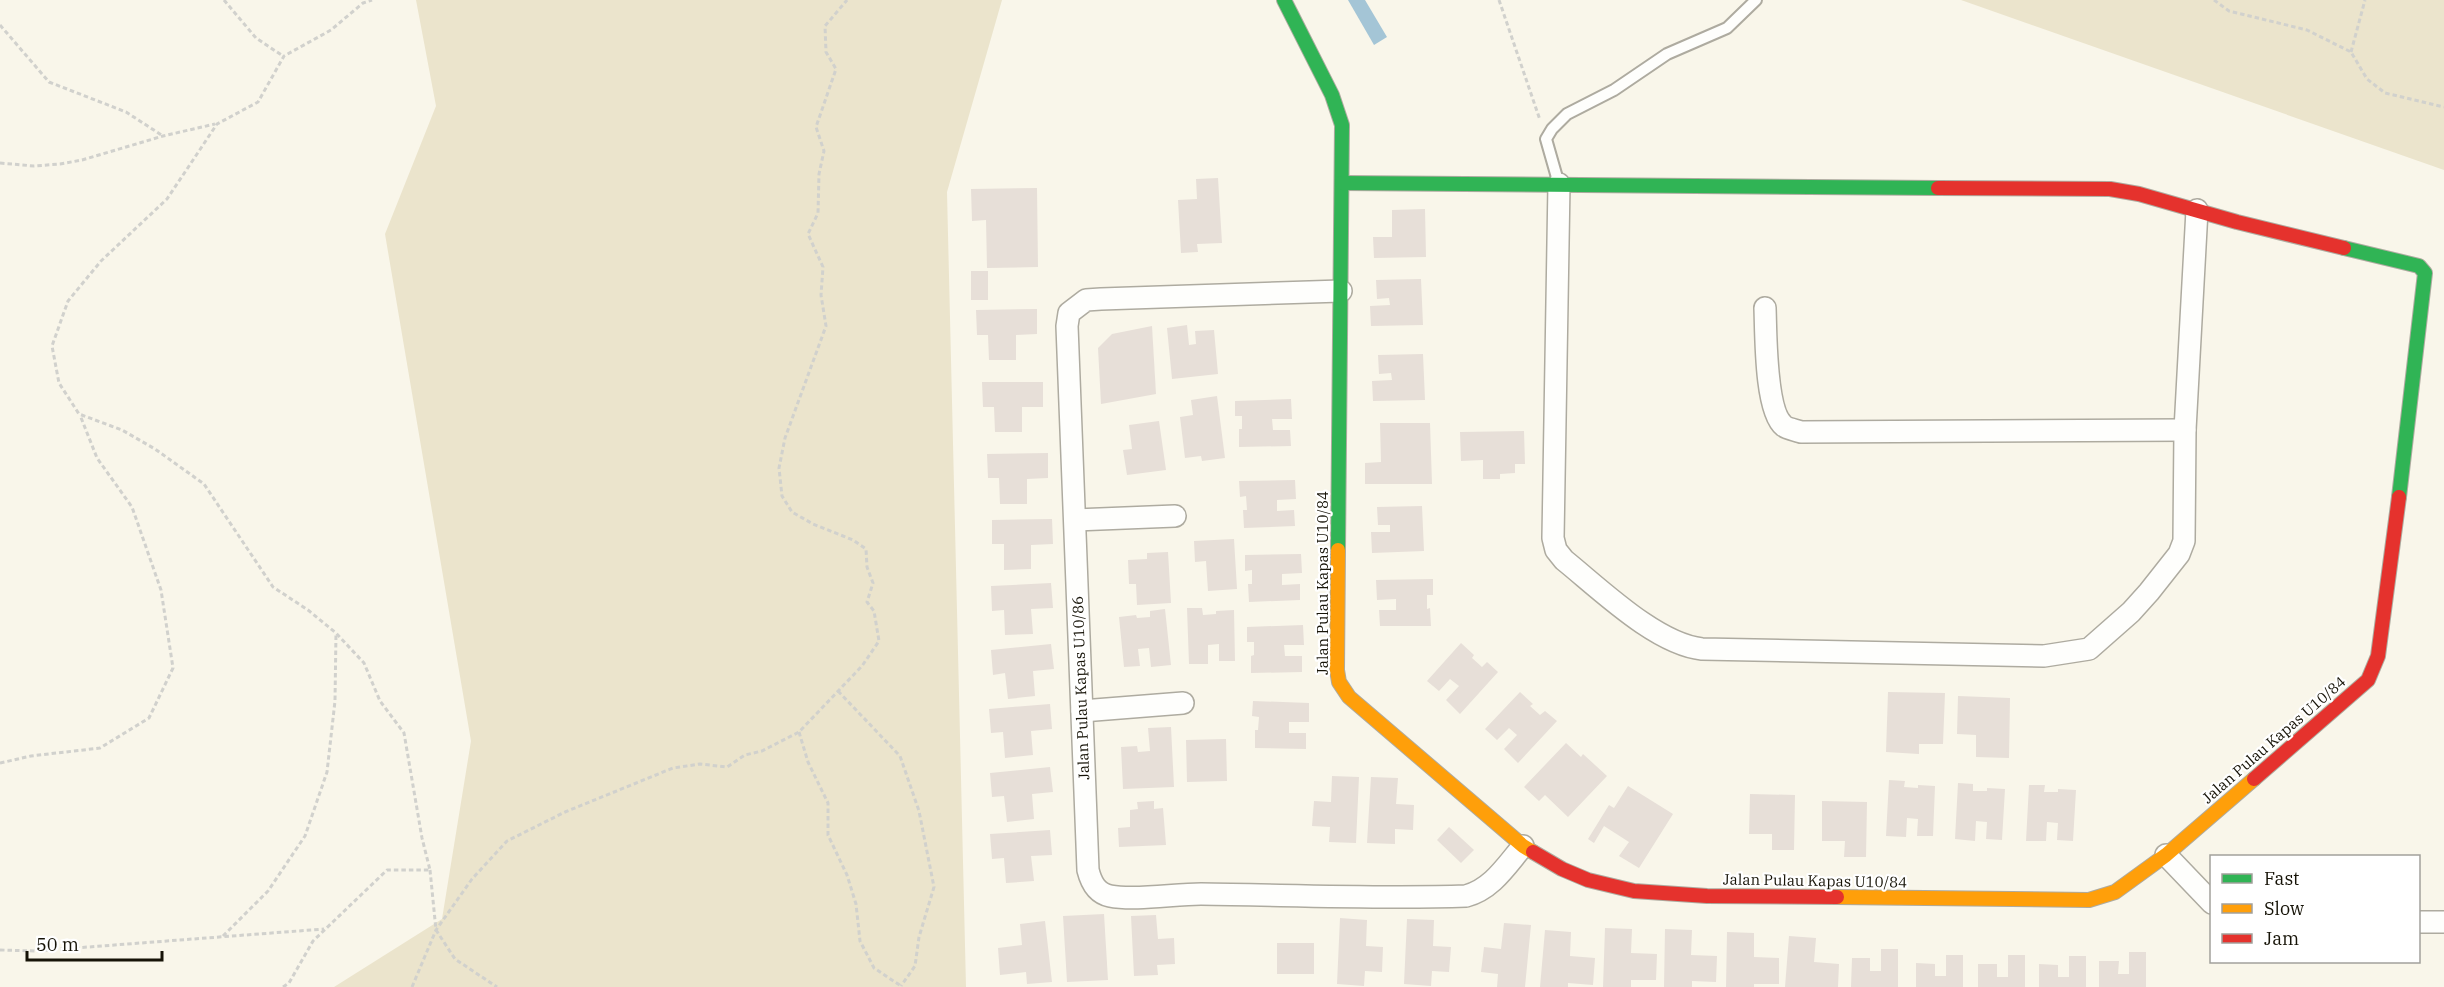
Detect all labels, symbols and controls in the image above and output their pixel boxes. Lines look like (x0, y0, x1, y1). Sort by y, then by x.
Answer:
street label: Jalan Pulau Kapas U10/84 (1313, 491, 1332, 675)
street label: Jalan Pulau Kapas U10/86 (1068, 596, 1093, 780)
street label: Jalan Pulau Kapas U10/84 (2198, 672, 2349, 807)
legend (2210, 855, 2420, 963)
text: Fast (2264, 867, 2299, 890)
street label: Jalan Pulau Kapas U10/84 (1723, 869, 1907, 892)
text: Slow (2264, 897, 2304, 920)
scale bar (27, 924, 162, 962)
text: Jam (2264, 927, 2299, 950)
text: 50 m (36, 933, 79, 956)

